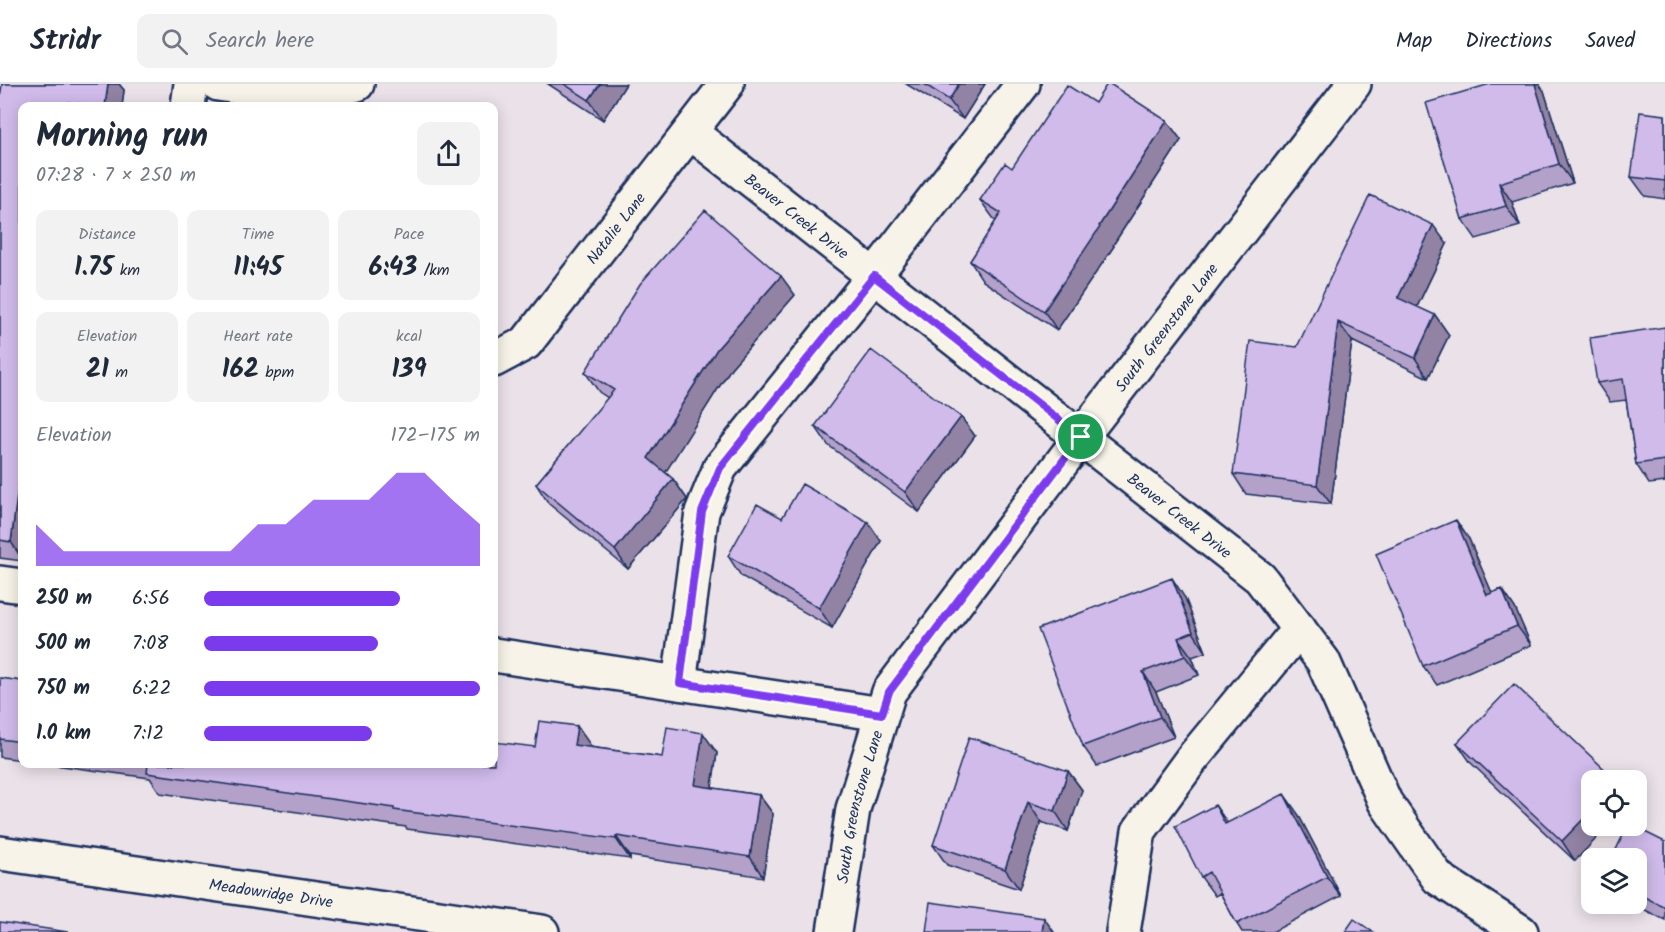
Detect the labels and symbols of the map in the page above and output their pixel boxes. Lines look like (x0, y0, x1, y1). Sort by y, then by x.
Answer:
street label: Beaver Creek Drive (738, 168, 854, 266)
street label: Natalie Lane (580, 187, 653, 270)
street label: South Greenstone Lane (1109, 258, 1225, 398)
pin (1055, 411, 1106, 462)
street label: Beaver Creek Drive (1121, 467, 1237, 566)
street label: South Greenstone Lane (831, 727, 891, 885)
street label: Meadowridge Drive (207, 873, 335, 915)

